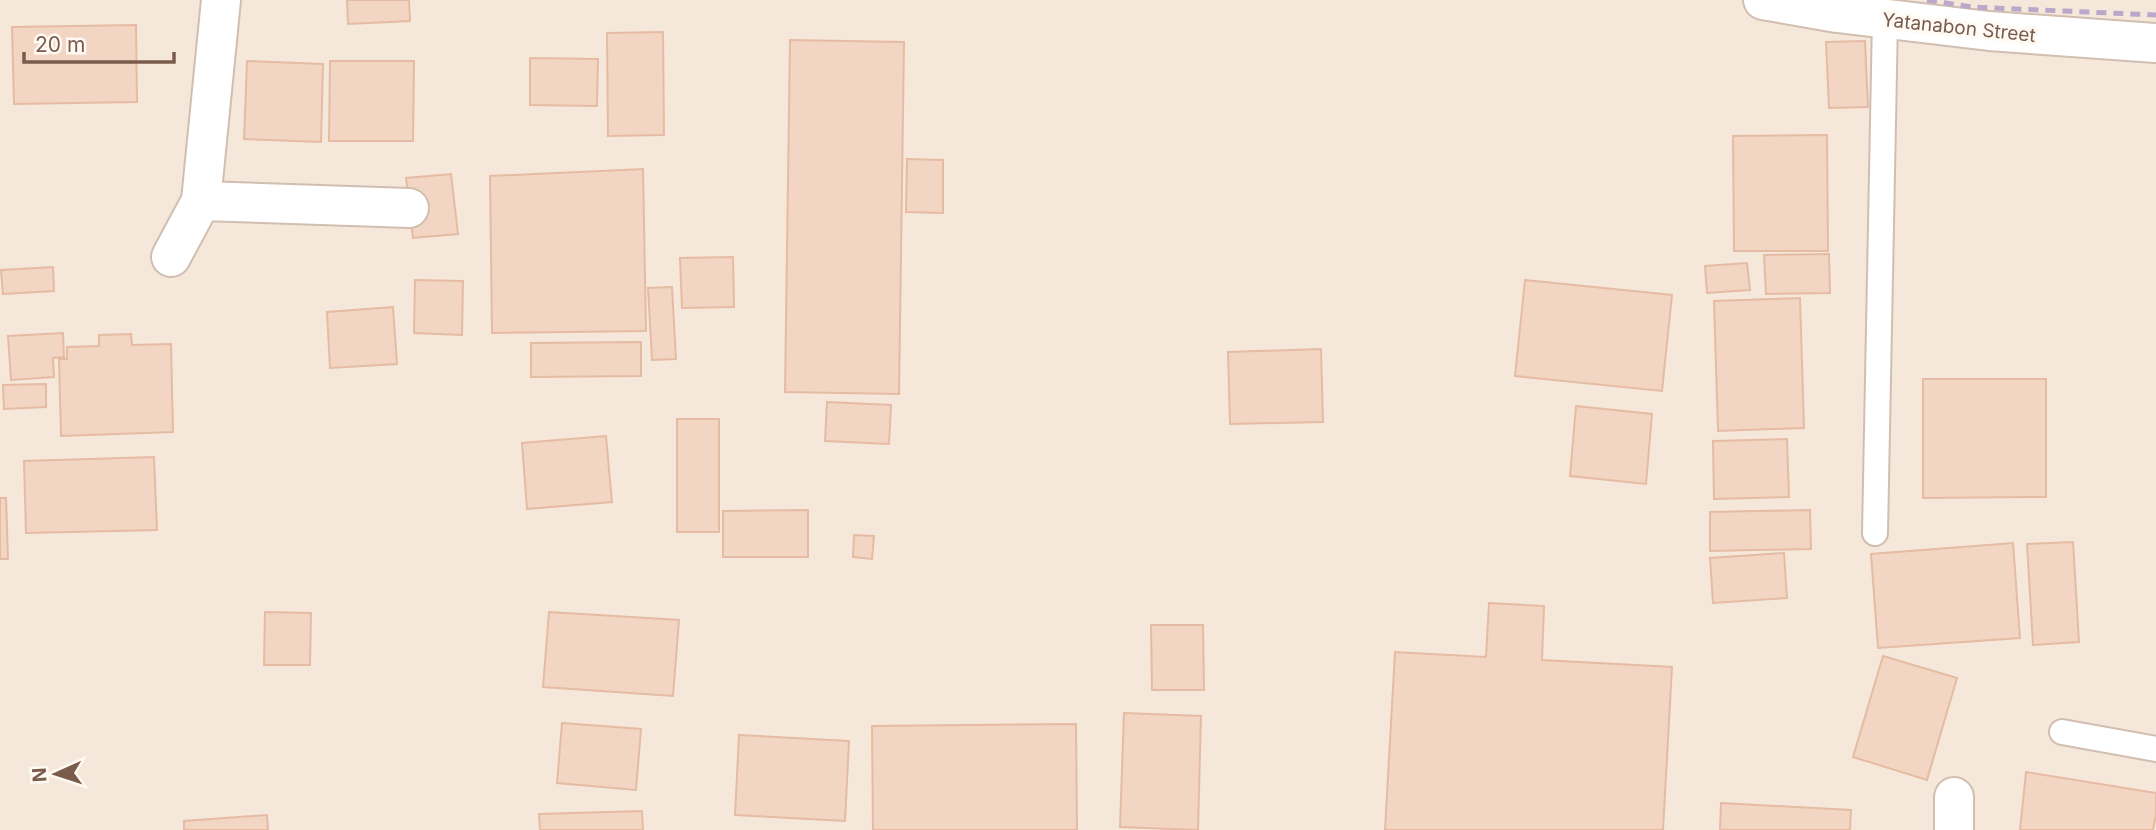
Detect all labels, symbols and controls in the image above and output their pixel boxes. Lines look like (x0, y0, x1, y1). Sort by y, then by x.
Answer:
street label: Yatanabon Street (1881, 8, 2037, 47)
scale bar (24, 21, 175, 65)
text: 20 m (35, 32, 85, 57)
north arrow (21, 739, 91, 809)
text: N (28, 767, 51, 783)

